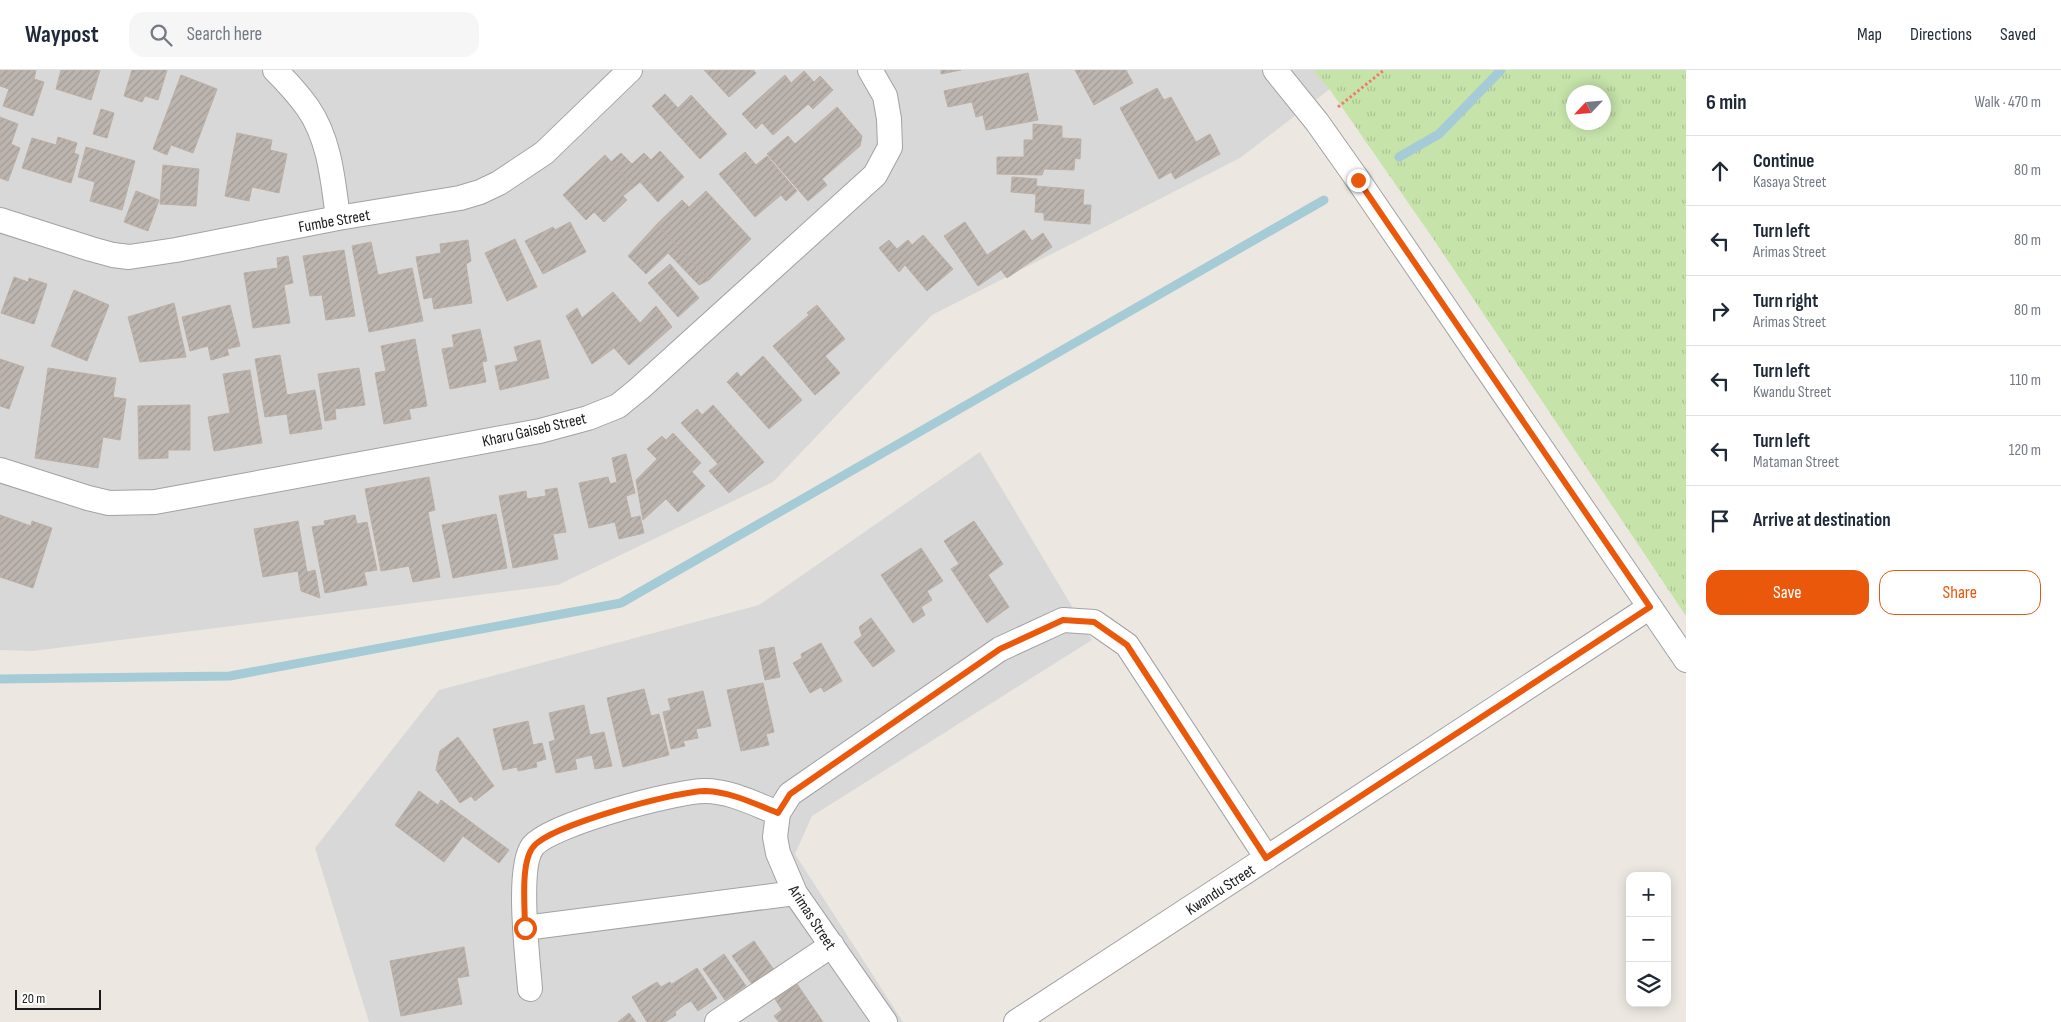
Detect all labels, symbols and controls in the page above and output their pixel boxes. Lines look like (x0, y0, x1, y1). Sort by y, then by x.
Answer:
search box (129, 12, 479, 57)
text: Waypost (25, 20, 99, 49)
icon: search (147, 21, 175, 49)
text: Search here (187, 23, 262, 46)
text: Map (1857, 24, 1882, 45)
text: Directions (1910, 24, 1972, 45)
text: Saved (2000, 24, 2036, 45)
north arrow (1566, 85, 1611, 130)
text: 6 min (1706, 90, 1747, 115)
text: Walk · 470 m (1975, 93, 2041, 112)
text: Continue (1753, 150, 1814, 173)
icon: ahead (1706, 157, 1734, 185)
text: 80 m (2014, 161, 2041, 180)
route end (1347, 169, 1370, 192)
text: Kasaya Street (1753, 173, 1826, 192)
street label: Fumbe Street (297, 206, 372, 237)
text: Turn left (1753, 220, 1810, 243)
icon: left (1706, 227, 1734, 255)
text: 80 m (2014, 231, 2041, 250)
text: Arimas Street (1753, 243, 1826, 262)
text: Turn right (1753, 290, 1818, 313)
icon: right (1706, 297, 1734, 325)
text: 80 m (2014, 301, 2041, 320)
text: Arimas Street (1753, 313, 1826, 332)
text: Turn left (1753, 360, 1810, 383)
icon: left (1706, 367, 1734, 395)
text: 110 m (2010, 371, 2041, 390)
text: Kwandu Street (1753, 383, 1831, 402)
street label: Kharu Gaiseb Street (480, 409, 588, 452)
text: Turn left (1753, 430, 1810, 453)
icon: left (1706, 437, 1734, 465)
text: 120 m (2009, 441, 2041, 460)
text: Mataman Street (1753, 453, 1839, 472)
icon: arrive (1706, 507, 1734, 535)
text: Arrive at destination (1753, 509, 1891, 532)
button: Save (1706, 570, 1869, 615)
button: Share (1879, 570, 2041, 615)
street label: Kwandu Street (1183, 861, 1259, 920)
map controls (1626, 872, 1671, 1007)
button: + (1626, 872, 1671, 917)
street label: Arimas Street (783, 881, 840, 954)
route start (514, 917, 537, 940)
button: − (1626, 917, 1671, 962)
button: layers (1626, 962, 1671, 1007)
scale bar (15, 987, 101, 1010)
text: 20 m (22, 990, 45, 1007)

